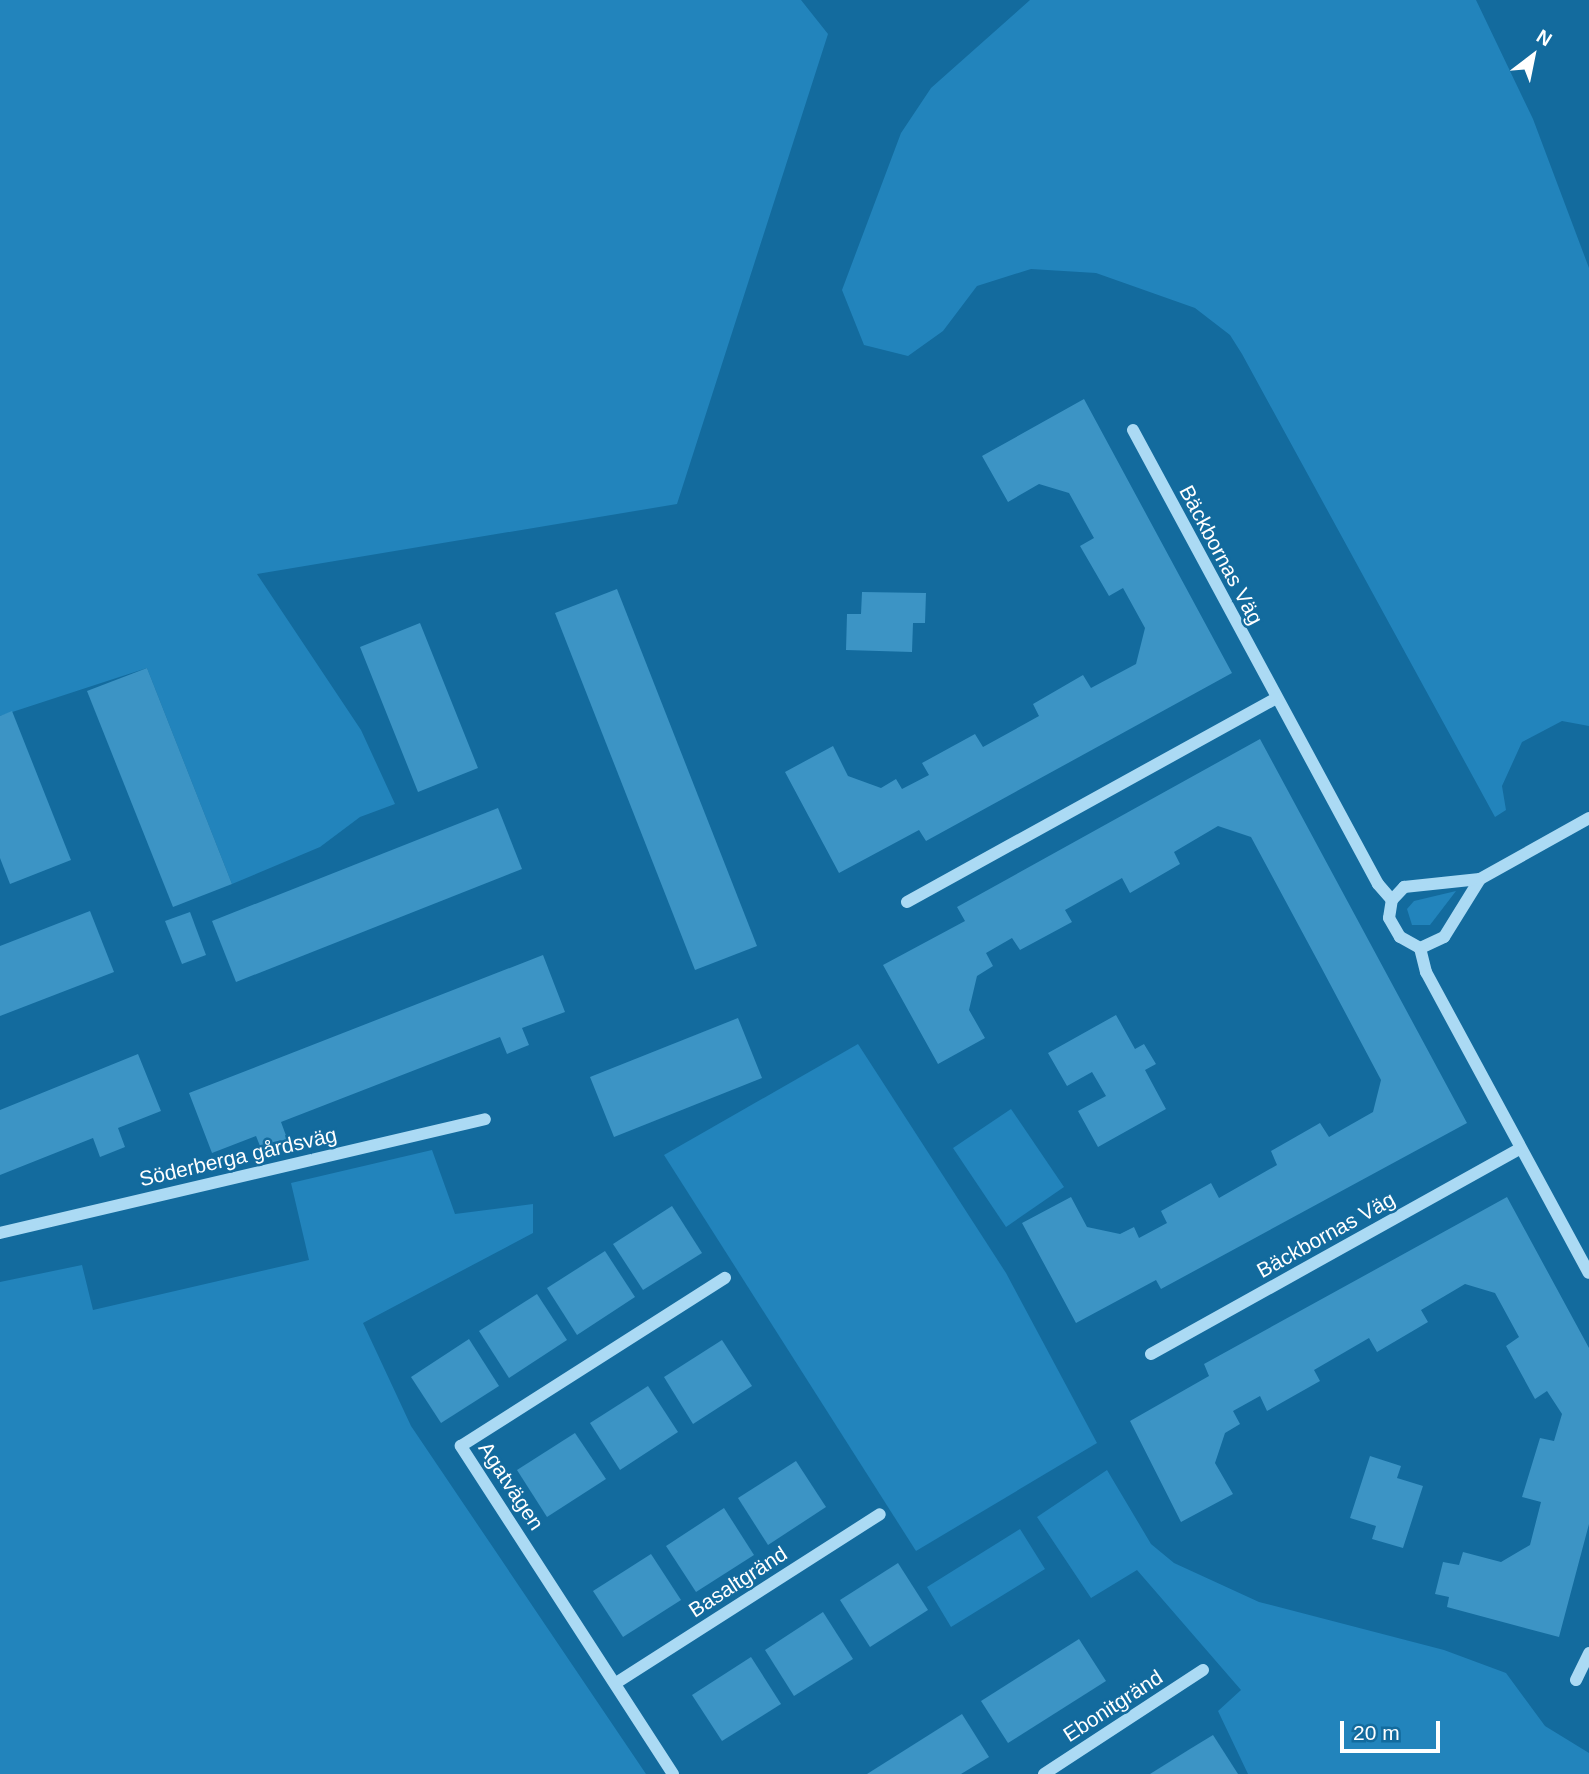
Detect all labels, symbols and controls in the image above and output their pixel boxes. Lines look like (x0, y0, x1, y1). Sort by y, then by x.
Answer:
north arrow (1498, 21, 1568, 91)
text: N (1533, 25, 1556, 50)
street label: Bäckbornas Väg (1174, 481, 1268, 629)
street label: Söderberga gårdsväg (137, 1122, 339, 1192)
street label: Bäckbornas Väg (1253, 1187, 1399, 1283)
street label: Agatvägen (473, 1437, 549, 1535)
street label: Basaltgränd (684, 1541, 792, 1623)
street label: Ebonitgränd (1059, 1665, 1167, 1747)
scale bar (1344, 1708, 1444, 1752)
text: 20 m (1353, 1721, 1400, 1744)

